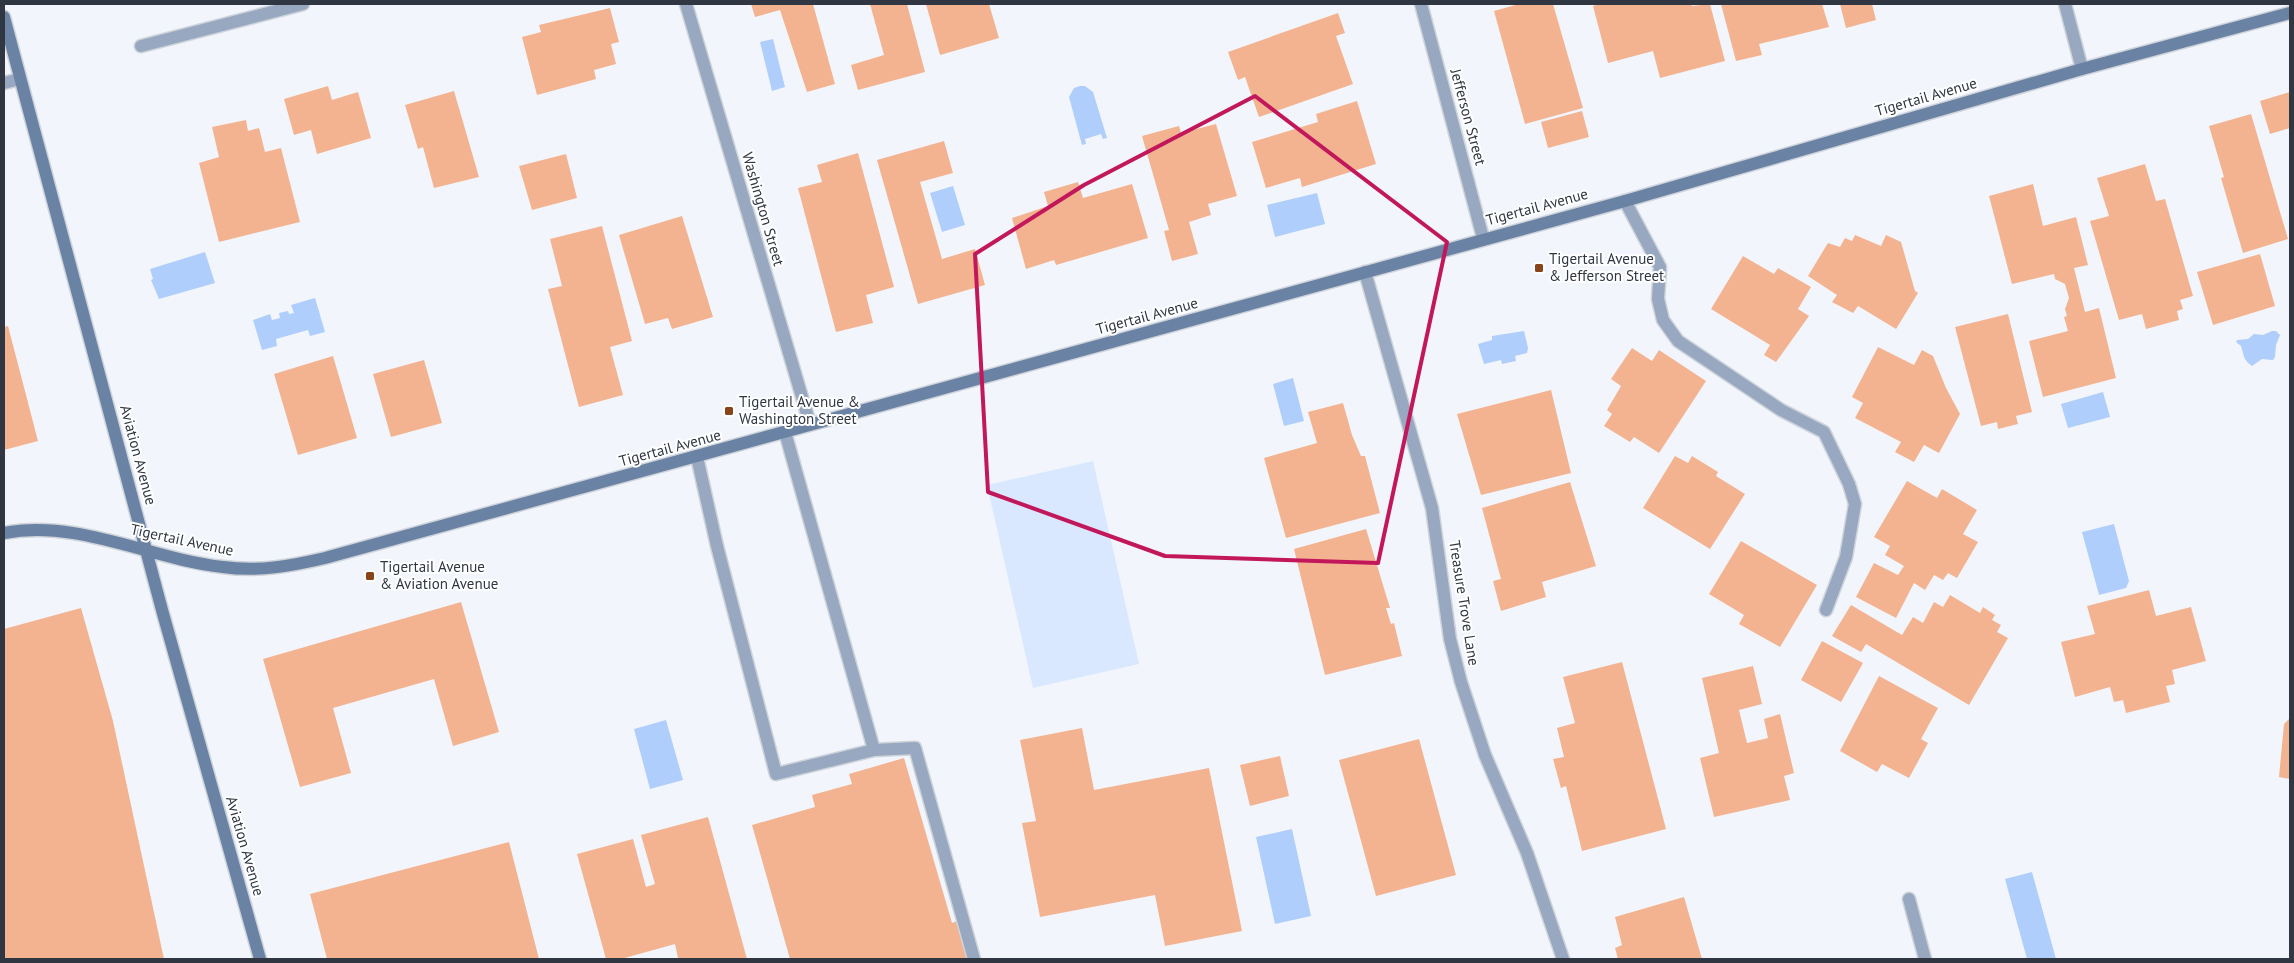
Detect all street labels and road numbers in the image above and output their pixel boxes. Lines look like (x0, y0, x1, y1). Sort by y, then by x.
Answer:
street label: Jefferson Street (1446, 66, 1490, 167)
street label: Tigertail Avenue (1873, 73, 1979, 120)
street label: Washington Street (738, 150, 789, 268)
street label: Tigertail Avenue (1484, 184, 1590, 229)
street label: Tigertail Avenue (1094, 293, 1200, 338)
street label: Aviation Avenue (116, 403, 161, 507)
street label: Tigertail Avenue (617, 425, 723, 470)
street label: Tigertail Avenue (129, 519, 235, 560)
street label: Treasure Trove Lane (1445, 539, 1484, 667)
street label: Aviation Avenue (222, 794, 269, 898)

